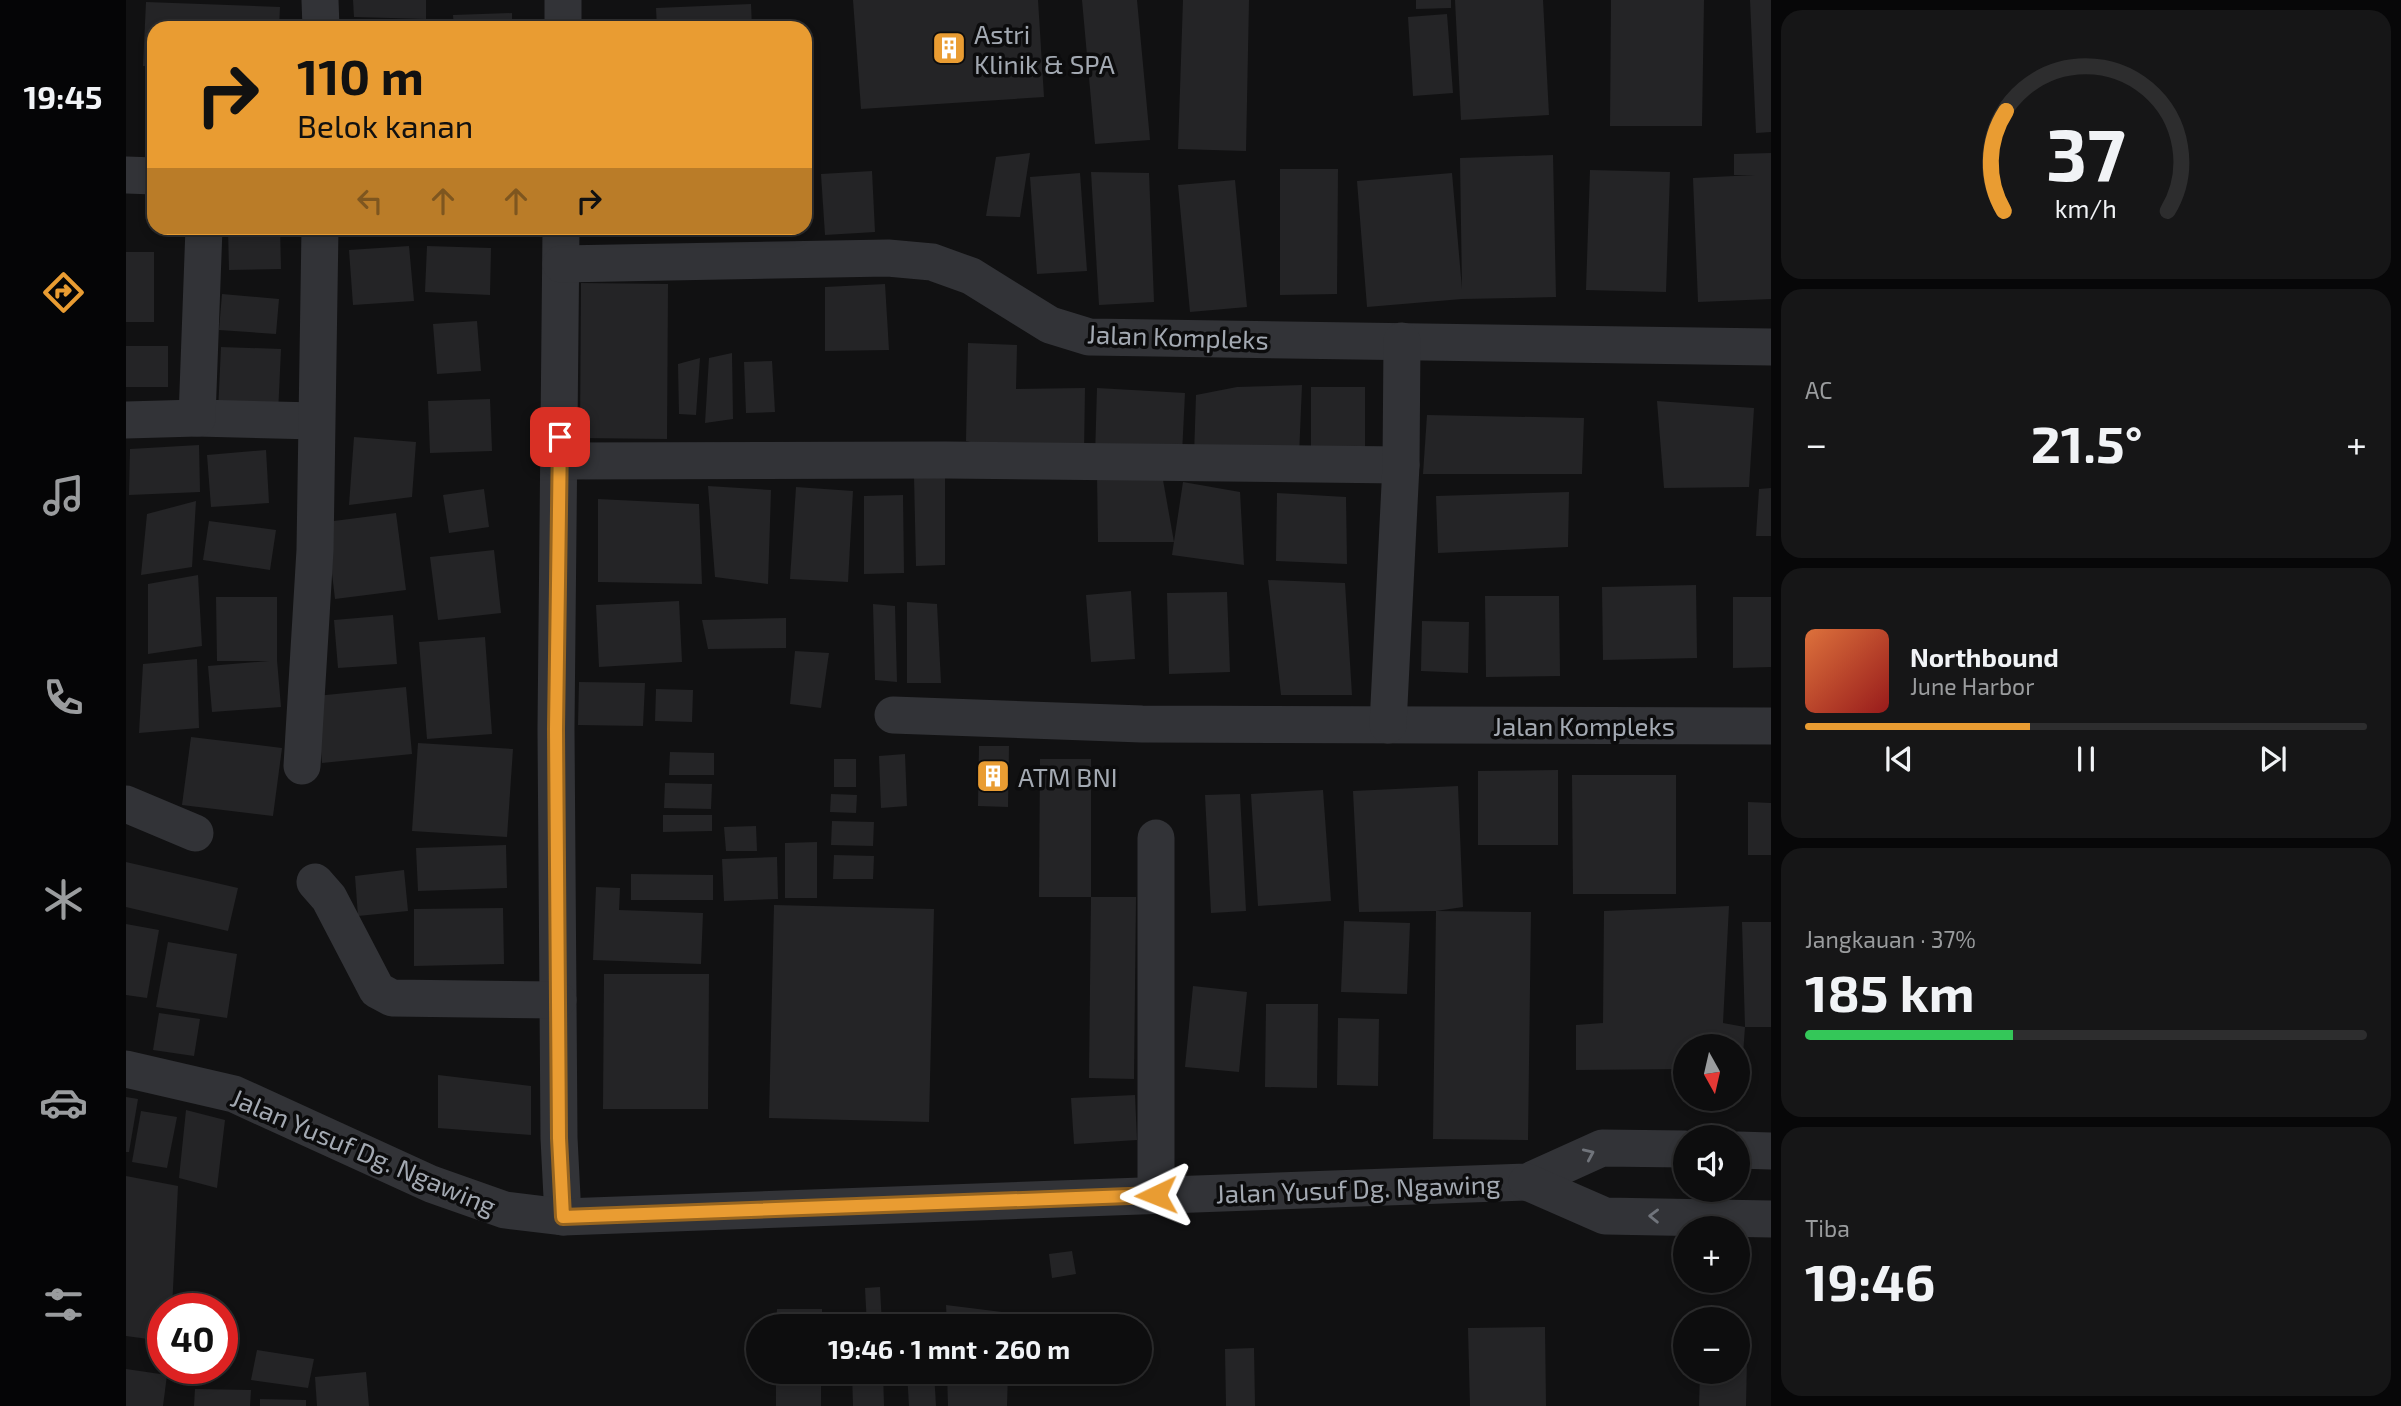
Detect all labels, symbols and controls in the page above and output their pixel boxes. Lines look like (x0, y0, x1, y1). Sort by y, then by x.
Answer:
place label: Astri Klinik & SPA (974, 18, 1115, 79)
building icon: Astri Klinik & SPA (930, 29, 968, 67)
text: 110 m (297, 46, 424, 105)
icon: right (182, 49, 273, 140)
text: 19:45 (24, 77, 102, 115)
text: Belok kanan (297, 106, 473, 144)
text: 37 (2046, 108, 2126, 196)
icon: left (351, 182, 389, 220)
icon: ahead (424, 182, 462, 220)
icon: ahead (497, 182, 535, 220)
icon: right (570, 182, 608, 220)
text: km/h (2055, 192, 2117, 222)
icon: directions (39, 268, 88, 317)
street label: Jalan Kompleks (1087, 317, 1269, 355)
text: AC (1805, 376, 1832, 404)
pin (530, 407, 590, 467)
text: 21.5° (2031, 411, 2143, 473)
icon: arrive (541, 418, 579, 456)
text: − (1805, 420, 1827, 466)
text: + (2346, 420, 2367, 466)
icon: music (39, 471, 88, 520)
text: Northbound (1910, 641, 2059, 672)
text: June Harbor (1910, 672, 2034, 700)
icon: phone (39, 673, 88, 722)
street label: Jalan Kompleks (1493, 710, 1675, 741)
icon: previous (1880, 740, 1918, 778)
icon: pause (2067, 740, 2105, 778)
icon: next (2254, 740, 2292, 778)
building icon: ATM BNI (974, 757, 1012, 795)
place label: ATM BNI (1018, 761, 1118, 792)
icon: climate (39, 875, 88, 924)
text: Jangkauan · 37% (1805, 925, 1976, 953)
text: 185 km (1805, 960, 1975, 1022)
north arrow (1673, 1034, 1750, 1111)
map controls (1673, 1034, 1750, 1384)
icon: car (39, 1078, 88, 1127)
street label: Jalan Yusuf Dg. Ngawing (227, 1081, 501, 1221)
button: sound (1673, 1125, 1750, 1202)
one-way arrow (1582, 1148, 1594, 1162)
position arrow (1119, 1158, 1193, 1232)
street label: Jalan Yusuf Dg. Ngawing (1215, 1168, 1501, 1208)
one-way arrow (1648, 1209, 1659, 1224)
text: Tiba (1805, 1214, 1850, 1242)
button: + (1673, 1216, 1750, 1293)
text: 19:46 (1805, 1249, 1935, 1311)
icon: filters (39, 1280, 88, 1329)
speed limit sign: 40 (147, 1293, 238, 1384)
button: − (1673, 1307, 1750, 1384)
text: 19:46 · 1 mnt · 260 m (828, 1333, 1070, 1364)

